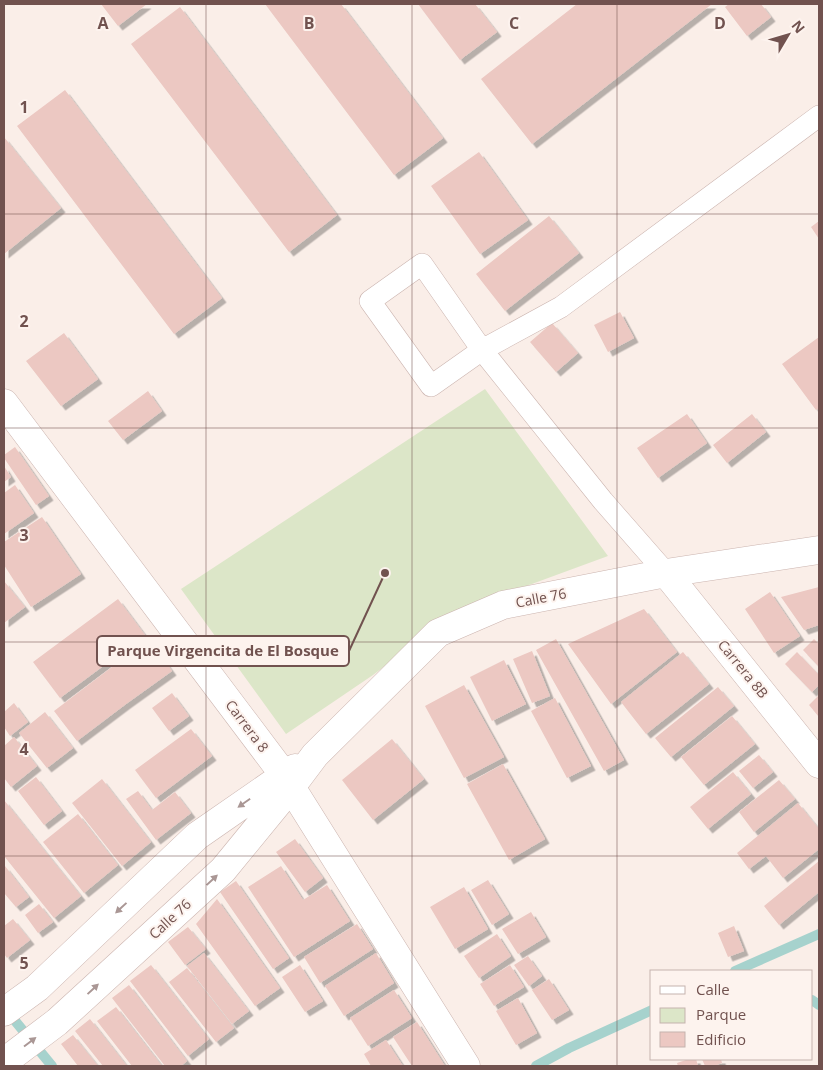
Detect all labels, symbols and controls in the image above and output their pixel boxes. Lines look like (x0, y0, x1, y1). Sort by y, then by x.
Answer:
north arrow (763, 10, 813, 60)
text: A (97, 12, 109, 34)
text: B (304, 12, 314, 34)
text: C (509, 12, 519, 34)
text: D (714, 12, 726, 34)
text: N (788, 16, 810, 37)
text: 1 (19, 96, 29, 118)
text: 2 (19, 310, 29, 332)
text: 3 (19, 524, 29, 546)
street label: Calle 76 (514, 583, 568, 612)
street label: Carrera 8B (714, 635, 773, 702)
callout: Parque Virgencita de El Bosque (97, 636, 349, 666)
text: Parque Virgencita de El Bosque (107, 640, 339, 660)
street label: Carrera 8 (221, 696, 273, 756)
text: 4 (19, 738, 29, 760)
one-way arrow (238, 798, 251, 808)
one-way arrow (206, 874, 218, 886)
street label: Calle 76 (144, 894, 195, 943)
one-way arrow (116, 902, 128, 914)
text: 5 (19, 952, 29, 974)
legend (650, 970, 813, 1060)
text: Calle (696, 979, 730, 999)
one-way arrow (86, 984, 99, 995)
text: Parque (696, 1004, 746, 1024)
text: Edificio (696, 1029, 746, 1049)
one-way arrow (23, 1037, 37, 1047)

